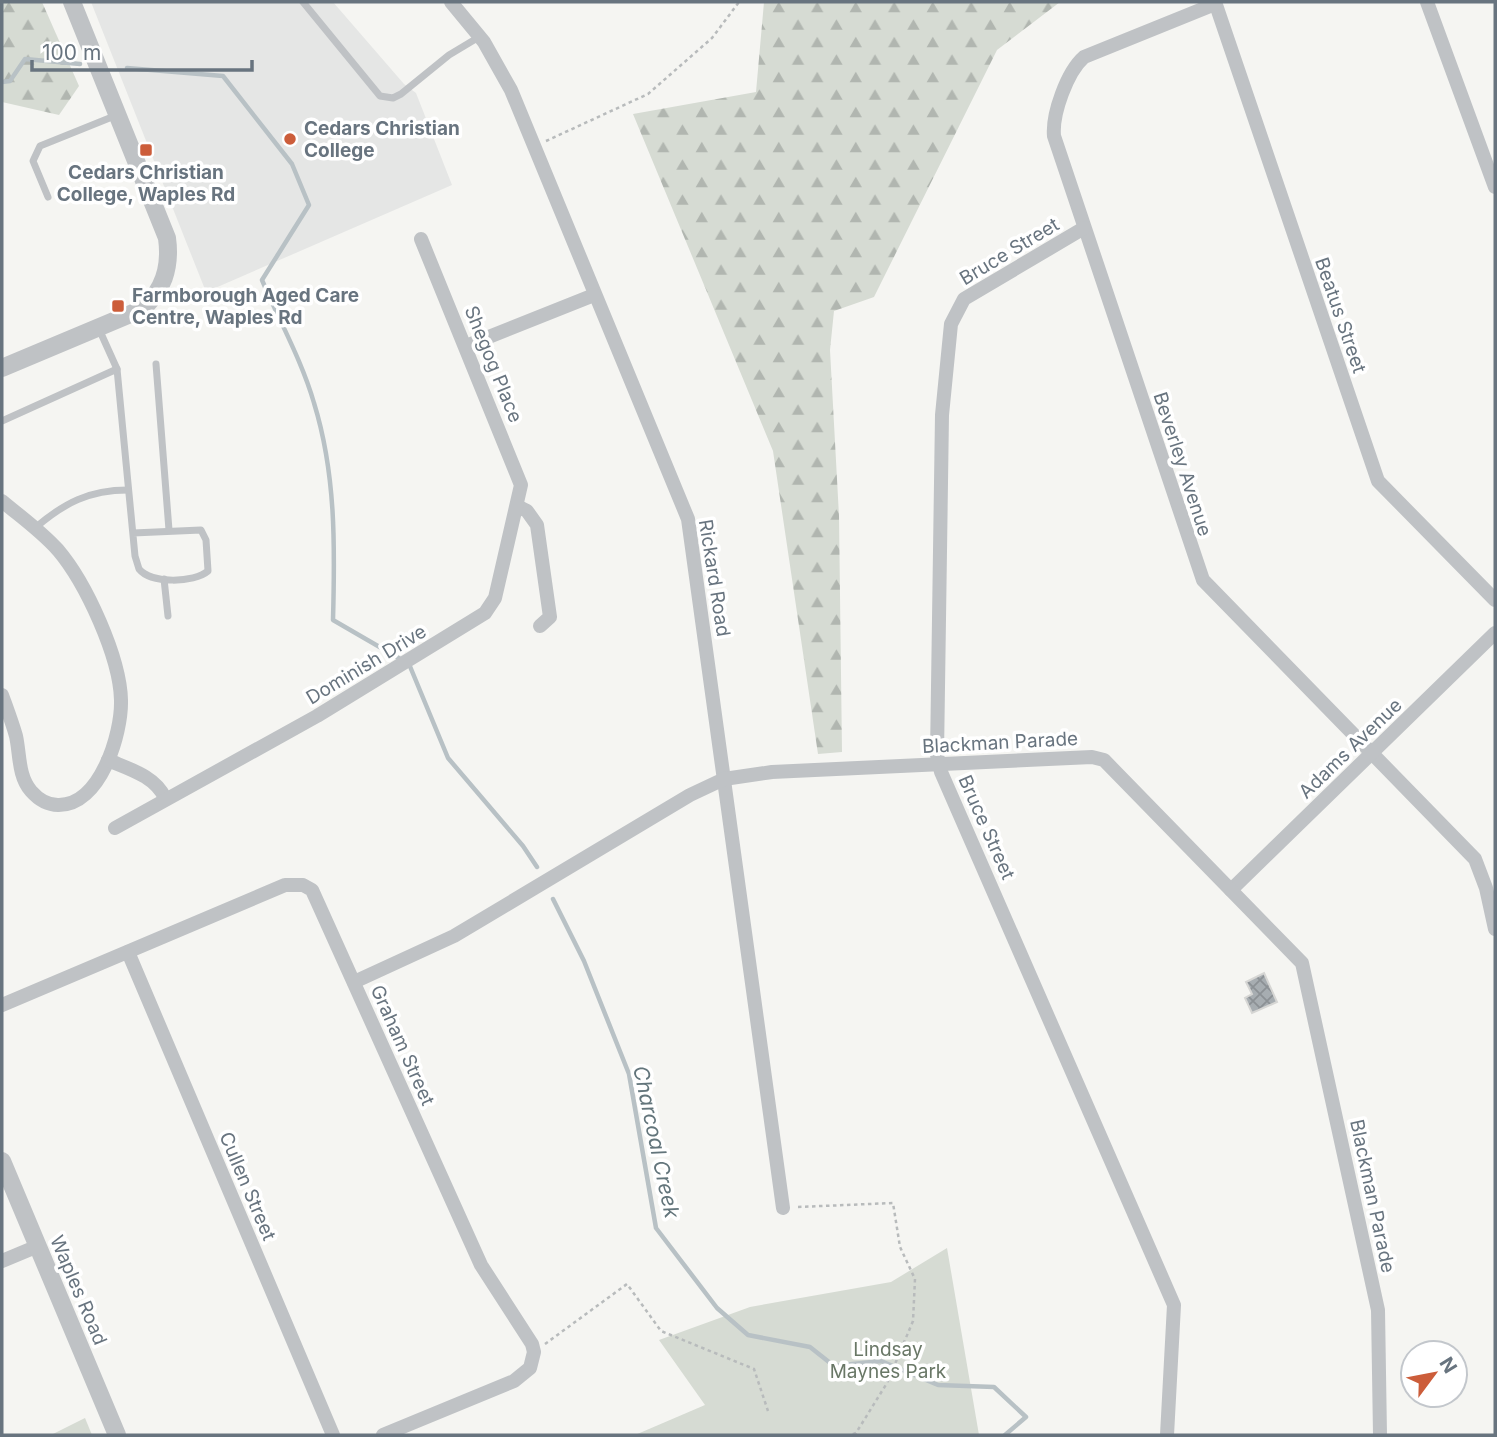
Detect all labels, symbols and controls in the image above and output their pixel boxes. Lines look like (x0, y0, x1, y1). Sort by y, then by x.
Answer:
scale bar (32, 28, 252, 72)
text: 100 m (42, 40, 101, 65)
place label: Cedars Christian College (304, 117, 460, 162)
marker: Cedars Christian College (282, 131, 298, 147)
marker: Cedars Christian College, Waples Rd (138, 142, 154, 158)
place label: Cedars Christian College, Waples Rd (57, 161, 235, 206)
street label: Bruce Street (955, 213, 1063, 290)
street label: Beatus Street (1310, 254, 1371, 376)
place label: Farmborough Aged Care Centre, Waples Rd (132, 284, 359, 329)
marker: Farmborough Aged Care Centre, Waples Rd (110, 298, 126, 314)
street label: Shegog Place (460, 302, 527, 426)
street label: Beverley Avenue (1148, 389, 1217, 539)
street label: Rickard Road (694, 518, 735, 638)
street label: Dominish Drive (302, 620, 430, 709)
street label: Adams Avenue (1294, 693, 1407, 803)
street label: Blackman Parade (921, 727, 1079, 758)
street label: Bruce Street (953, 771, 1020, 883)
street label: Graham Street (366, 981, 439, 1109)
water label: Charcoal Creek (628, 1063, 685, 1221)
street label: Blackman Parade (1345, 1117, 1400, 1275)
street label: Cullen Street (214, 1129, 281, 1244)
street label: Waples Road (45, 1232, 112, 1349)
park label: Lindsay Maynes Park (830, 1338, 947, 1383)
north arrow (1399, 1339, 1469, 1409)
text: N (1434, 1353, 1462, 1377)

